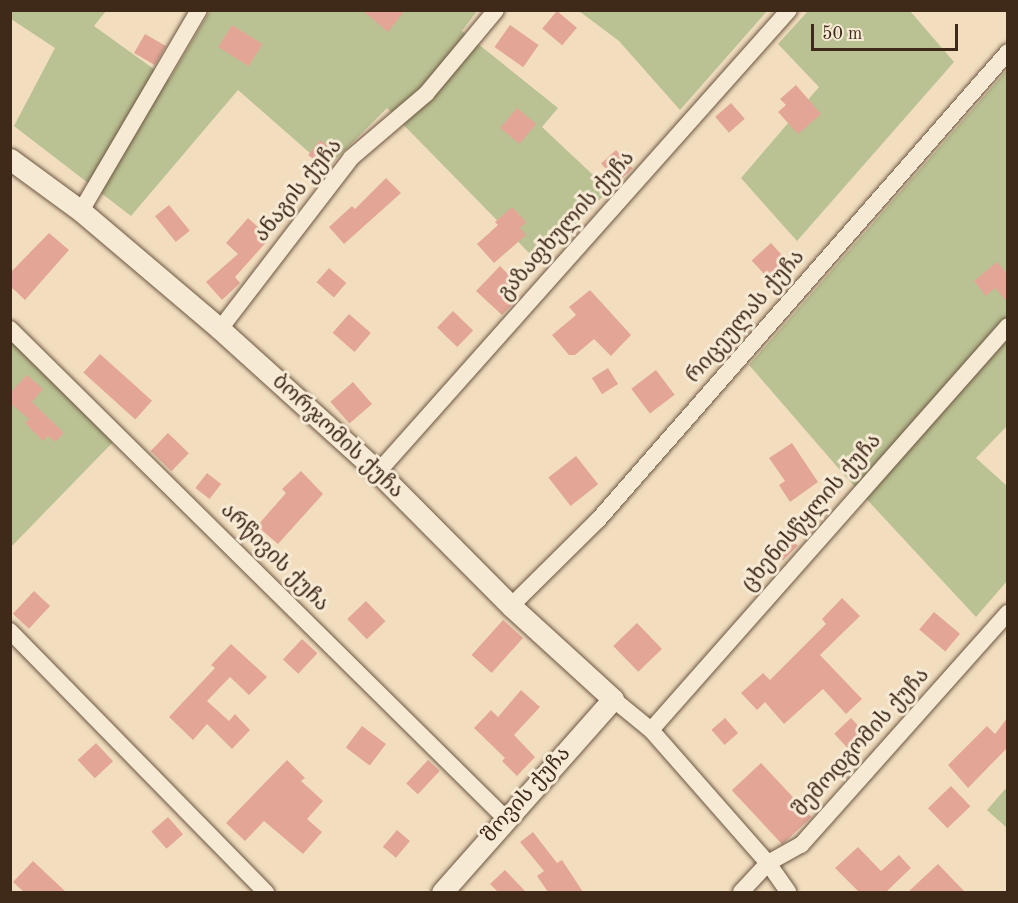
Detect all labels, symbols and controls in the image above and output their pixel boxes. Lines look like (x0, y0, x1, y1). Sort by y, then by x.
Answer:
scale bar (814, 12, 961, 50)
text: 50 m (822, 25, 862, 43)
street label: ანაგის ქუჩა (250, 134, 348, 248)
street label: გაზაფხულის ქუჩა (493, 146, 641, 306)
street label: რიცეულას ქუჩა (681, 245, 811, 389)
street label: ბორჯომის ქუჩა (266, 370, 408, 504)
street label: ცხენისწყლის ქუჩა (737, 429, 887, 597)
street label: არწივის ქუჩა (215, 499, 333, 617)
street label: შემოდგომის ქუჩა (789, 664, 935, 822)
street label: შოვის ქუჩა (477, 742, 577, 848)

